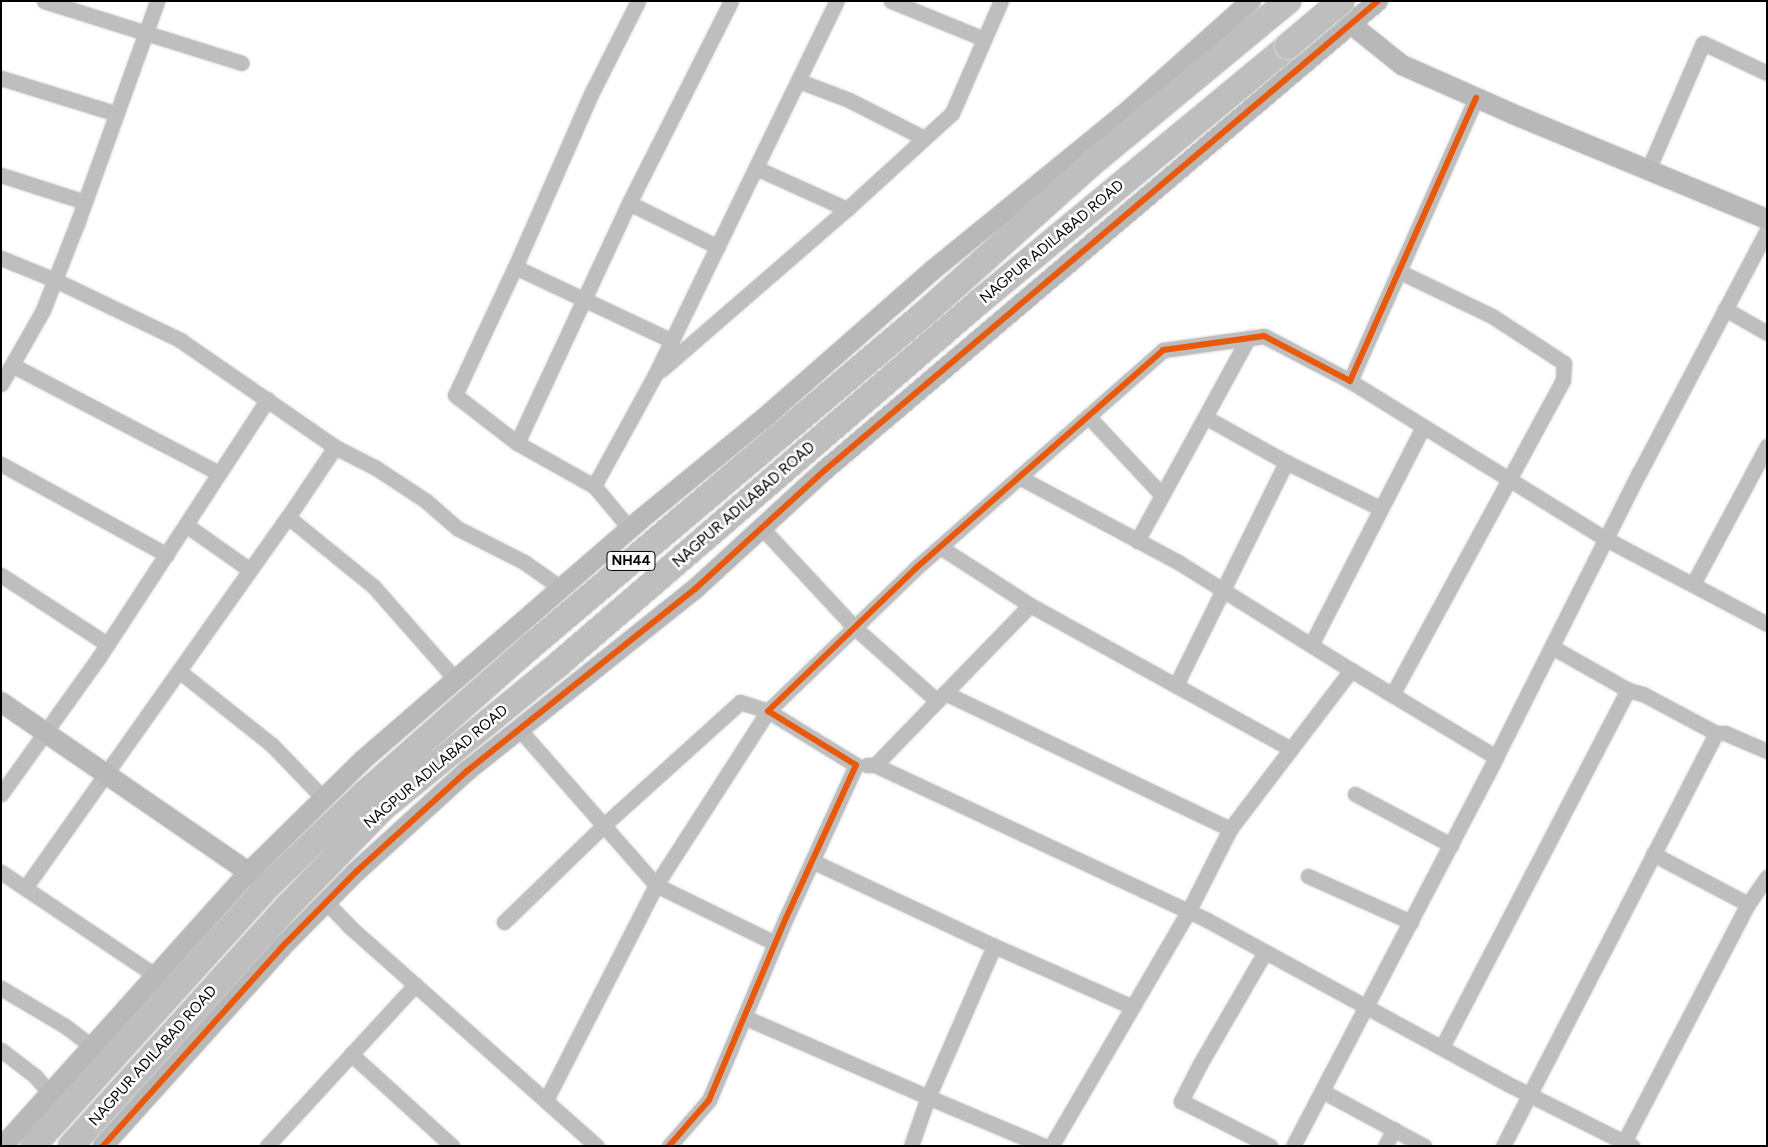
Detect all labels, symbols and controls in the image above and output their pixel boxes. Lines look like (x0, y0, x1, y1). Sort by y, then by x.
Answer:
street label: NAGPUR ADILABAD ROAD (976, 176, 1128, 308)
street label: NAGPUR ADILABAD ROAD (669, 438, 819, 572)
road number: NH44 (606, 550, 656, 572)
street label: NAGPUR ADILABAD ROAD (360, 701, 512, 833)
street label: NAGPUR ADILABAD ROAD (85, 982, 221, 1130)

